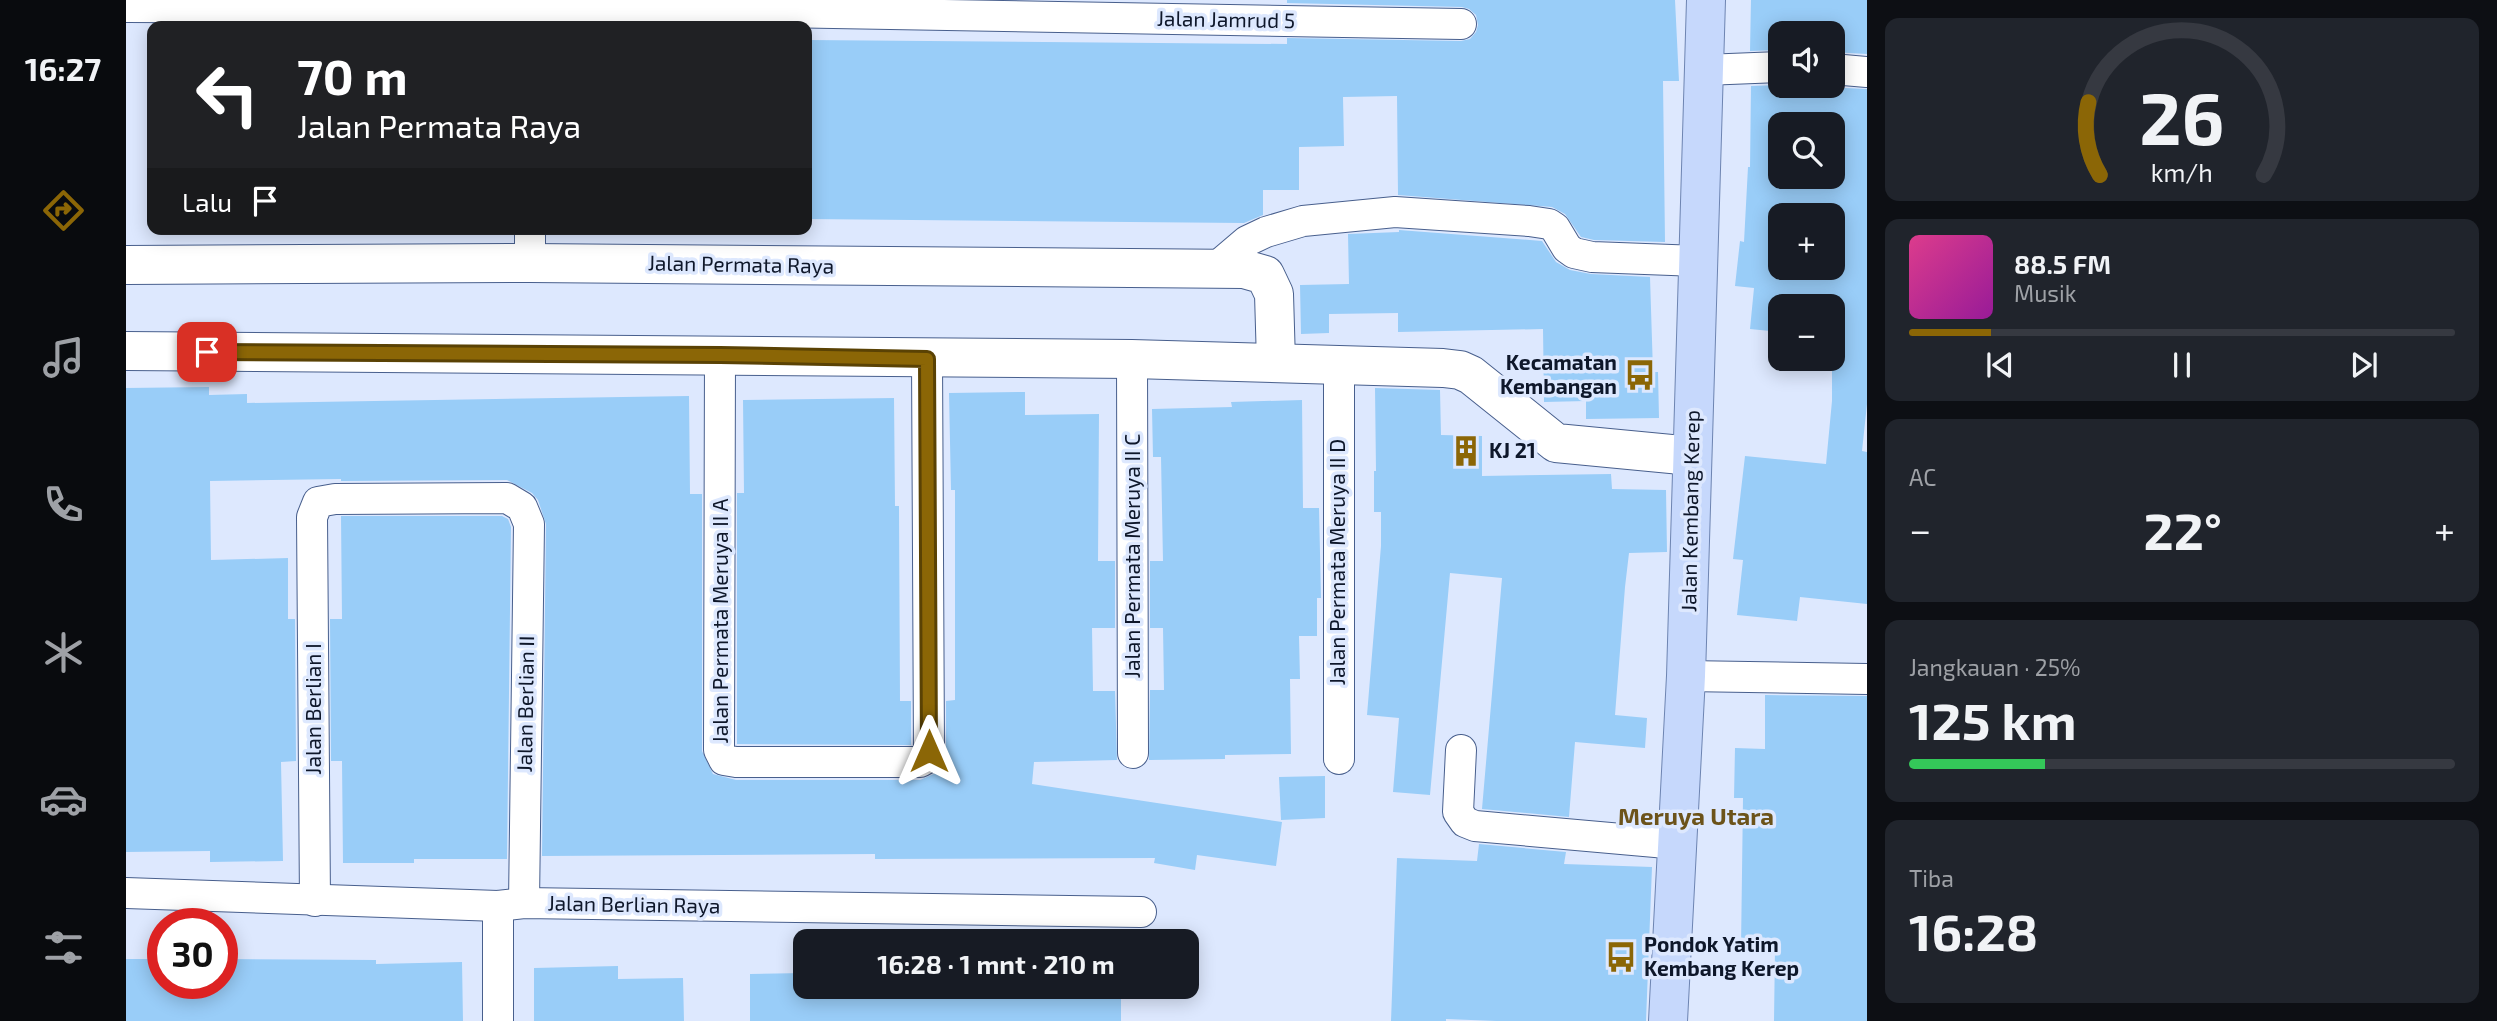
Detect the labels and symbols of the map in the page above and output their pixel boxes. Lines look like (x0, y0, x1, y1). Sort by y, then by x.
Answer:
street label: Jalan Jamrud 5 (1157, 5, 1295, 32)
street label: Jalan Permata Raya (648, 249, 834, 278)
pin (177, 322, 237, 382)
place label: Kecamatan Kembangan (1500, 349, 1617, 398)
bus stop icon: Kecamatan Kembangan (1623, 358, 1657, 392)
street label: Jalan Kembang Kerep (1675, 410, 1704, 612)
street label: Jalan Permata Meruya II C (1119, 434, 1144, 678)
building icon: KJ 21 (1449, 434, 1483, 468)
place label: KJ 21 (1489, 437, 1536, 462)
street label: Jalan Permata Meruya II D (1324, 439, 1349, 685)
street label: Jalan Permata Meruya II A (707, 499, 732, 743)
street label: Jalan Berlian II (511, 635, 538, 773)
street label: Jalan Berlian I (300, 643, 325, 775)
position arrow (892, 714, 966, 788)
district label: Meruya Utara (1618, 801, 1774, 830)
street label: Jalan Berlian Raya (547, 889, 721, 918)
speed limit sign: 30 (147, 908, 238, 999)
place label: Pondok Yatim Kembang Kerep (1644, 931, 1799, 980)
bus stop icon: Pondok Yatim Kembang Kerep (1604, 940, 1638, 974)

